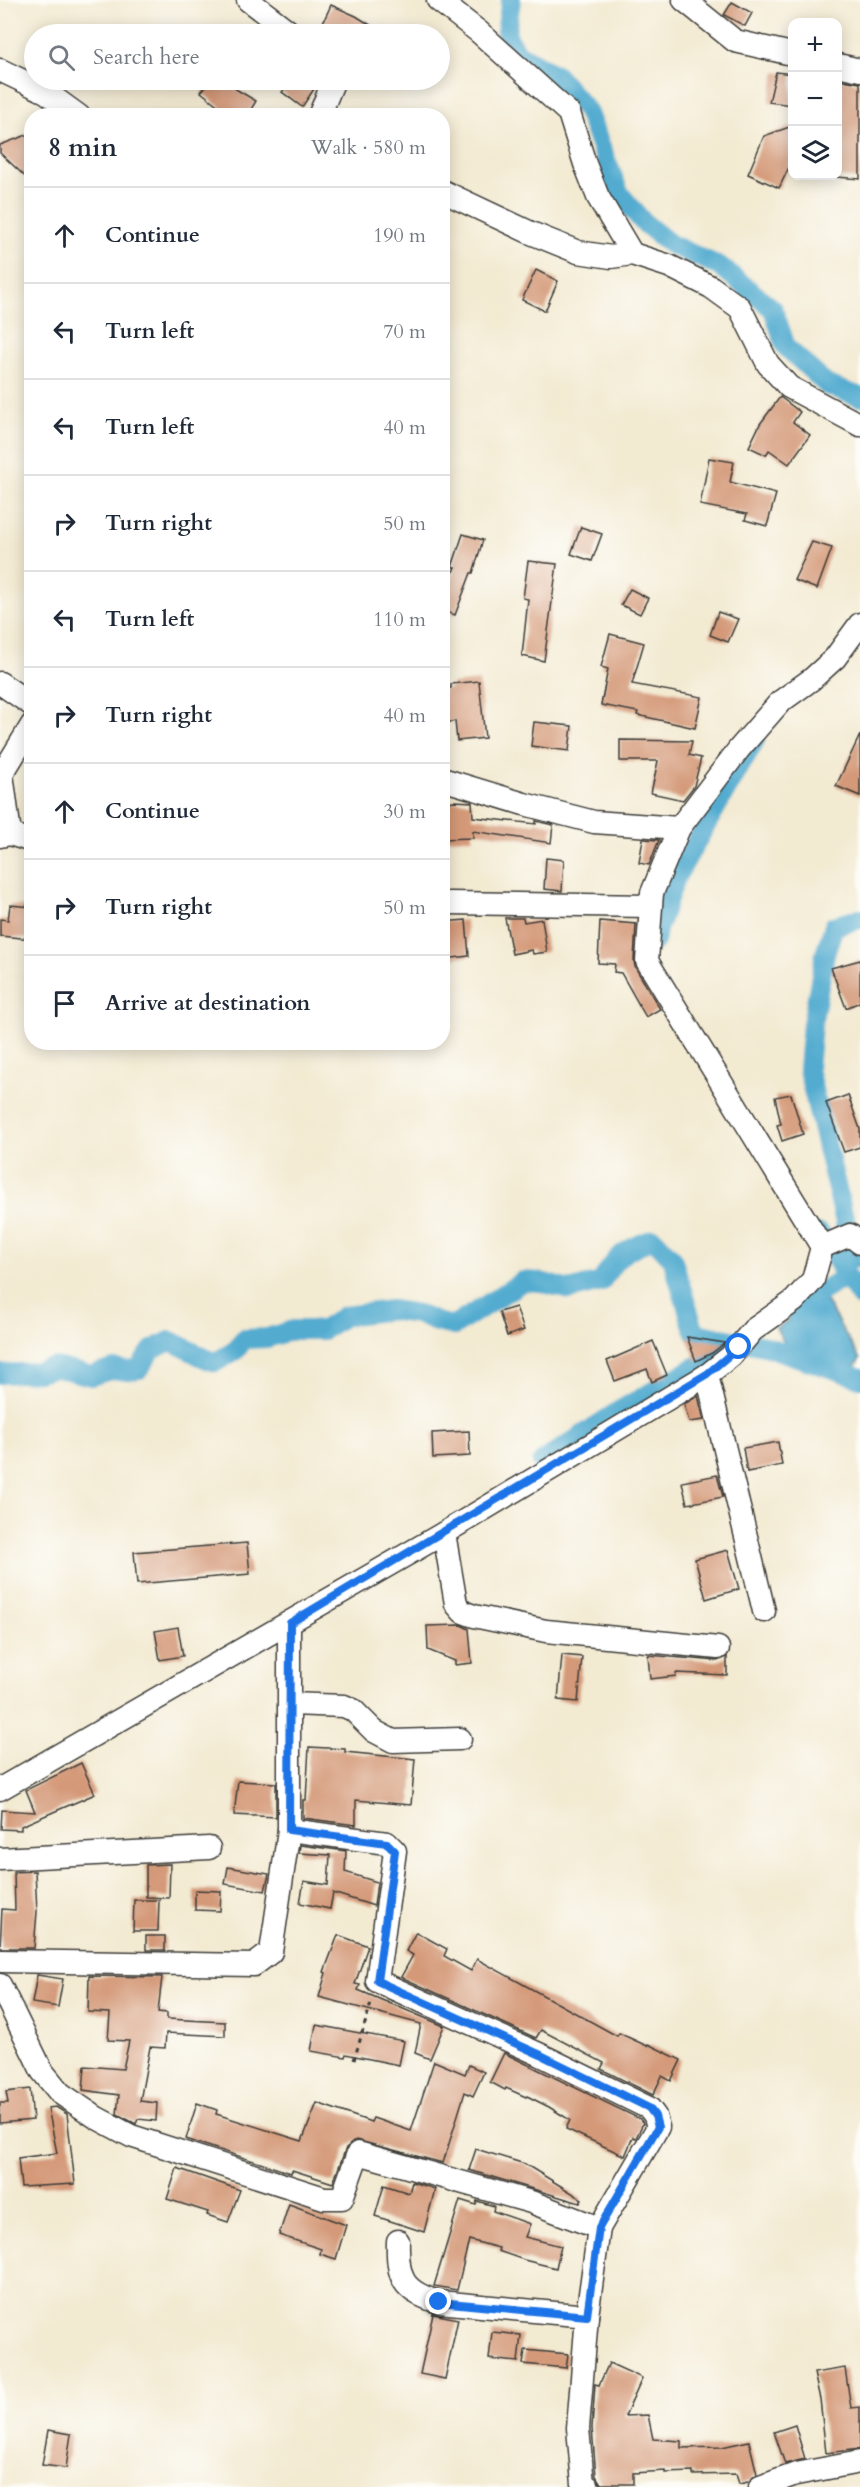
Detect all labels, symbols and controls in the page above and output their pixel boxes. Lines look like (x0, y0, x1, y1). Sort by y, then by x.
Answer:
map controls (788, 18, 842, 180)
button: + (788, 18, 842, 72)
search box (24, 24, 450, 90)
icon: search (45, 41, 78, 74)
text: Search here (93, 42, 200, 72)
button: − (788, 72, 842, 126)
button: layers (788, 126, 842, 180)
text: 8 min (48, 130, 117, 165)
text: Walk · 580 m (311, 134, 426, 161)
icon: ahead (48, 219, 81, 252)
text: Continue (105, 220, 200, 250)
text: 190 m (373, 222, 426, 249)
icon: left (48, 315, 81, 348)
text: Turn left (105, 316, 194, 346)
text: 70 m (383, 318, 426, 345)
icon: left (48, 411, 81, 444)
text: Turn left (105, 412, 194, 442)
text: 40 m (383, 414, 426, 441)
icon: right (48, 507, 81, 540)
text: Turn right (105, 508, 212, 538)
text: 50 m (383, 510, 426, 537)
icon: left (48, 603, 81, 636)
text: Turn left (105, 604, 194, 634)
text: 110 m (373, 606, 426, 633)
icon: right (48, 699, 81, 732)
text: Turn right (105, 700, 212, 730)
text: 40 m (383, 702, 426, 729)
icon: ahead (48, 795, 81, 828)
text: Continue (105, 796, 200, 826)
text: 30 m (383, 798, 426, 825)
icon: right (48, 891, 81, 924)
text: Turn right (105, 892, 212, 922)
text: 50 m (383, 894, 426, 921)
icon: arrive (48, 987, 81, 1020)
text: Arrive at destination (105, 988, 310, 1018)
route start (725, 1333, 751, 1359)
route end (425, 2288, 451, 2314)

